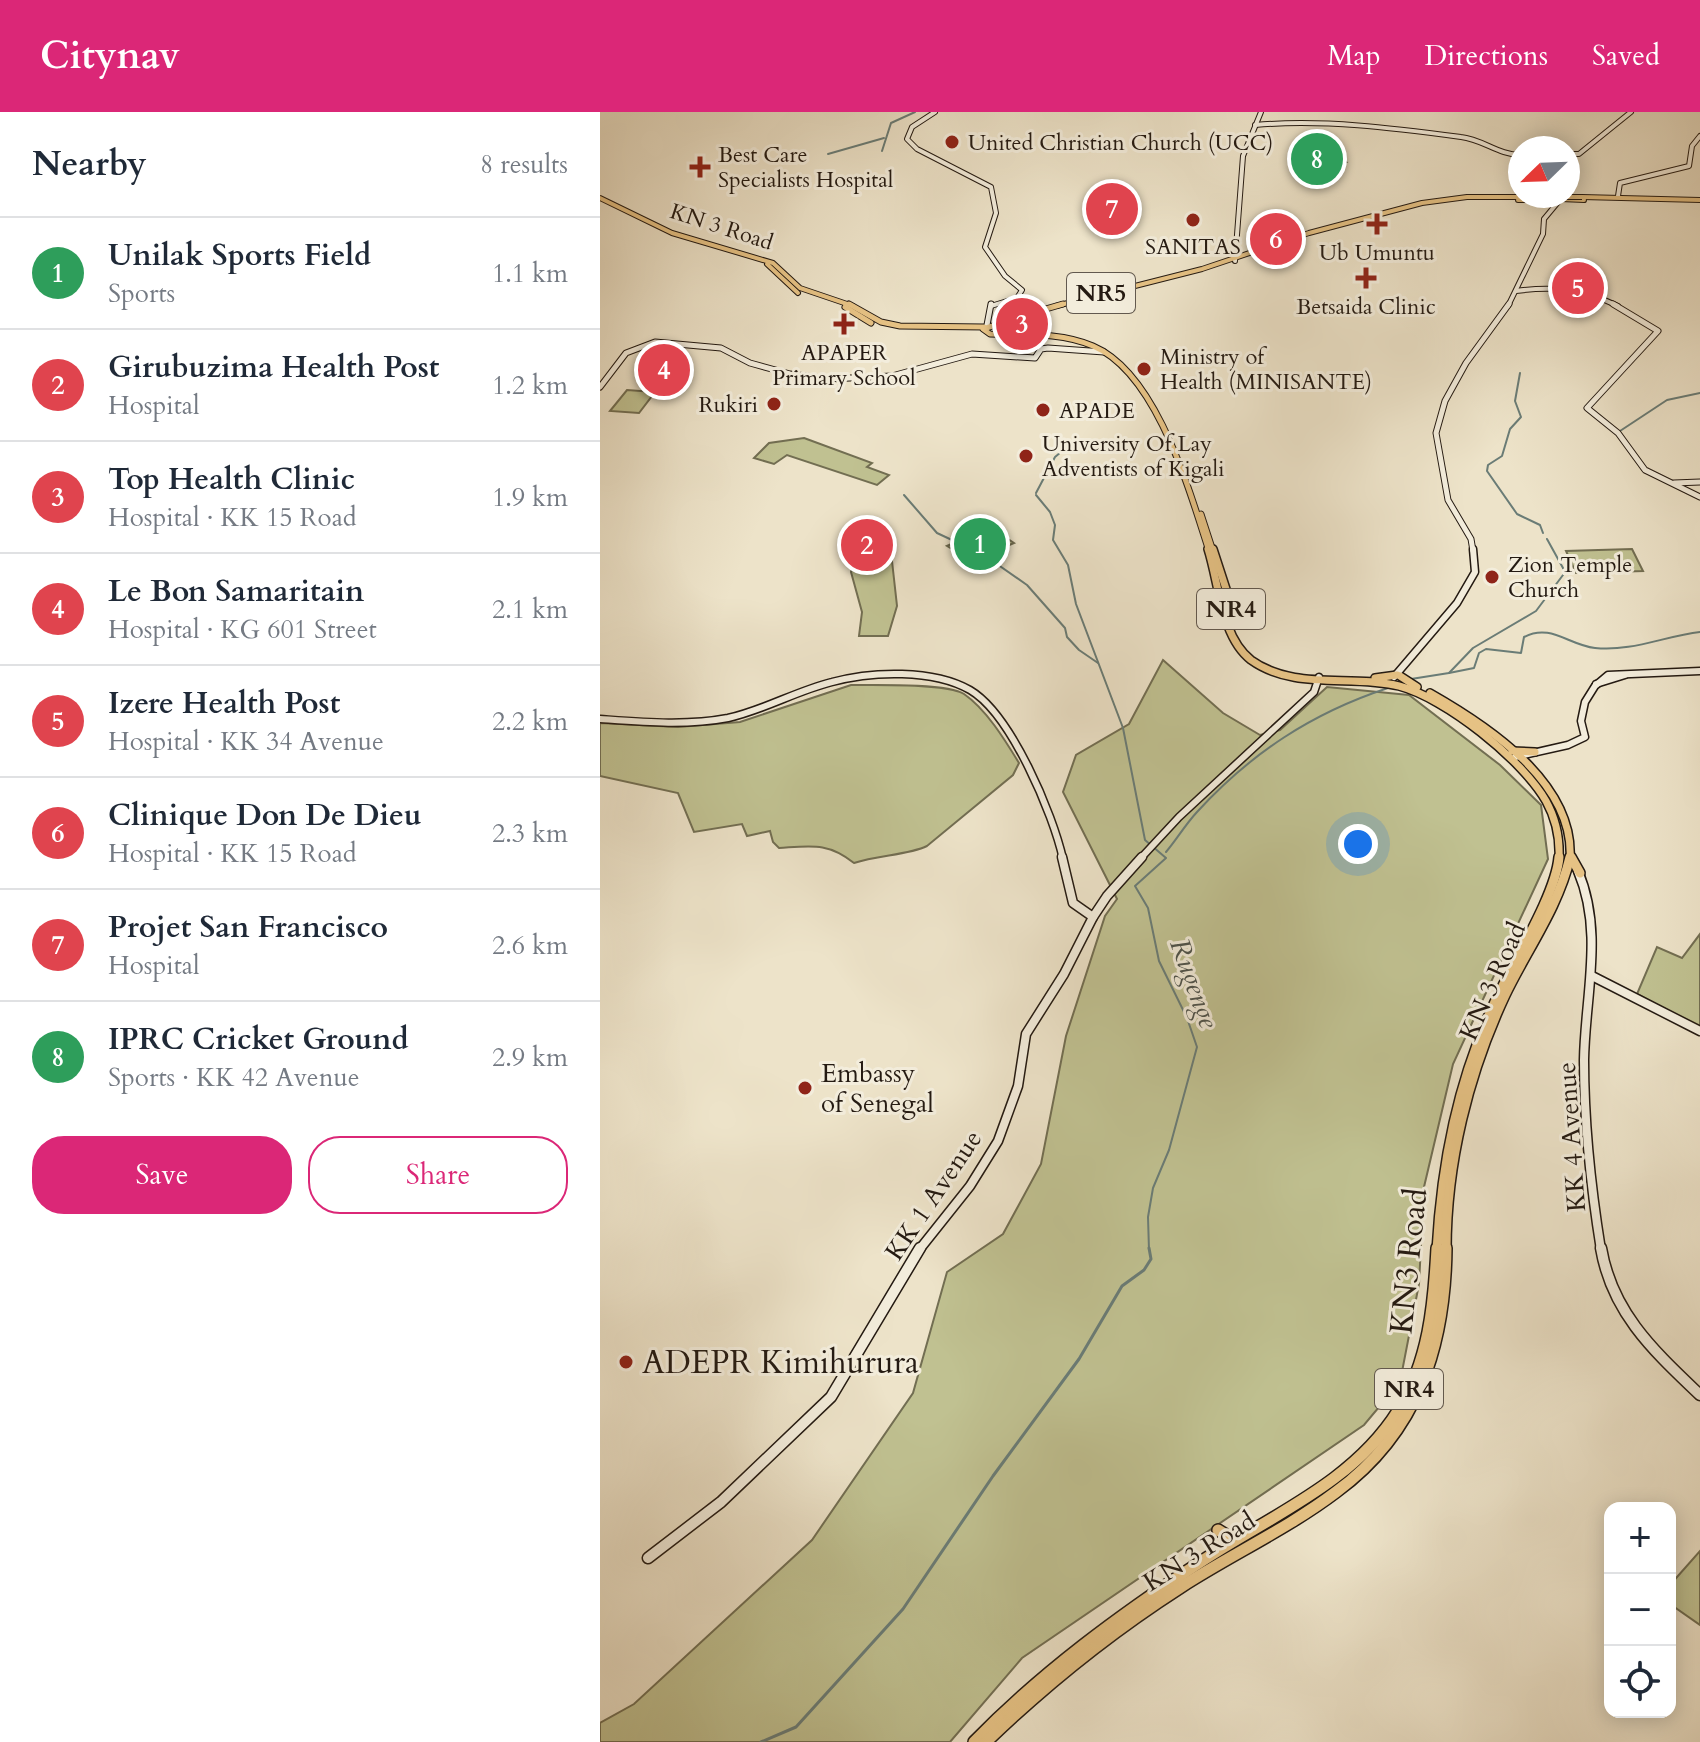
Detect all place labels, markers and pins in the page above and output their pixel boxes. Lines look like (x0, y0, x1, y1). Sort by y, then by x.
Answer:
place label: United Christian Church (UCC) (968, 128, 1273, 158)
pin: 8 (1291, 129, 1343, 189)
marker: United Christian Church (UCC) (943, 133, 961, 151)
place label: Best Care Specialists Hospital (718, 140, 894, 195)
marker: Best Care Specialists Hospital (689, 156, 711, 178)
pin: 7 (1086, 179, 1138, 239)
pin: 6 (1250, 209, 1302, 269)
marker: SANITAS (1184, 211, 1202, 229)
marker: Ub Umuntu (1366, 213, 1388, 235)
place label: SANITAS (1145, 232, 1241, 262)
place label: Ub Umuntu (1319, 238, 1435, 268)
pin: 5 (1552, 258, 1604, 318)
marker: Betsaida Clinic (1355, 267, 1377, 289)
place label: Betsaida Clinic (1296, 292, 1436, 322)
pin: 3 (996, 294, 1048, 354)
marker: APAPER Primary School (833, 313, 855, 335)
place label: APAPER Primary School (772, 338, 916, 393)
pin: 4 (638, 340, 690, 400)
place label: Ministry of Health (MINISANTE) (1160, 342, 1372, 397)
marker: Ministry of Health (MINISANTE) (1135, 360, 1153, 378)
place label: Rukiri (699, 390, 758, 420)
marker: Rukiri (765, 395, 783, 413)
place label: APADE (1059, 396, 1135, 426)
marker: APADE (1034, 401, 1052, 419)
place label: University Of Lay Adventists of Kigali (1042, 429, 1224, 484)
marker: University Of Lay Adventists of Kigali (1017, 447, 1035, 465)
pin: 1 (954, 514, 1006, 574)
pin: 2 (841, 515, 893, 575)
place label: Zion Temple Church (1508, 550, 1632, 605)
marker: Zion Temple Church (1483, 568, 1501, 586)
place label: Embassy of Senegal (821, 1056, 934, 1121)
marker: Embassy of Senegal (796, 1079, 814, 1097)
place label: ADEPR Kimihurura (642, 1341, 919, 1385)
marker: ADEPR Kimihurura (617, 1353, 635, 1371)

